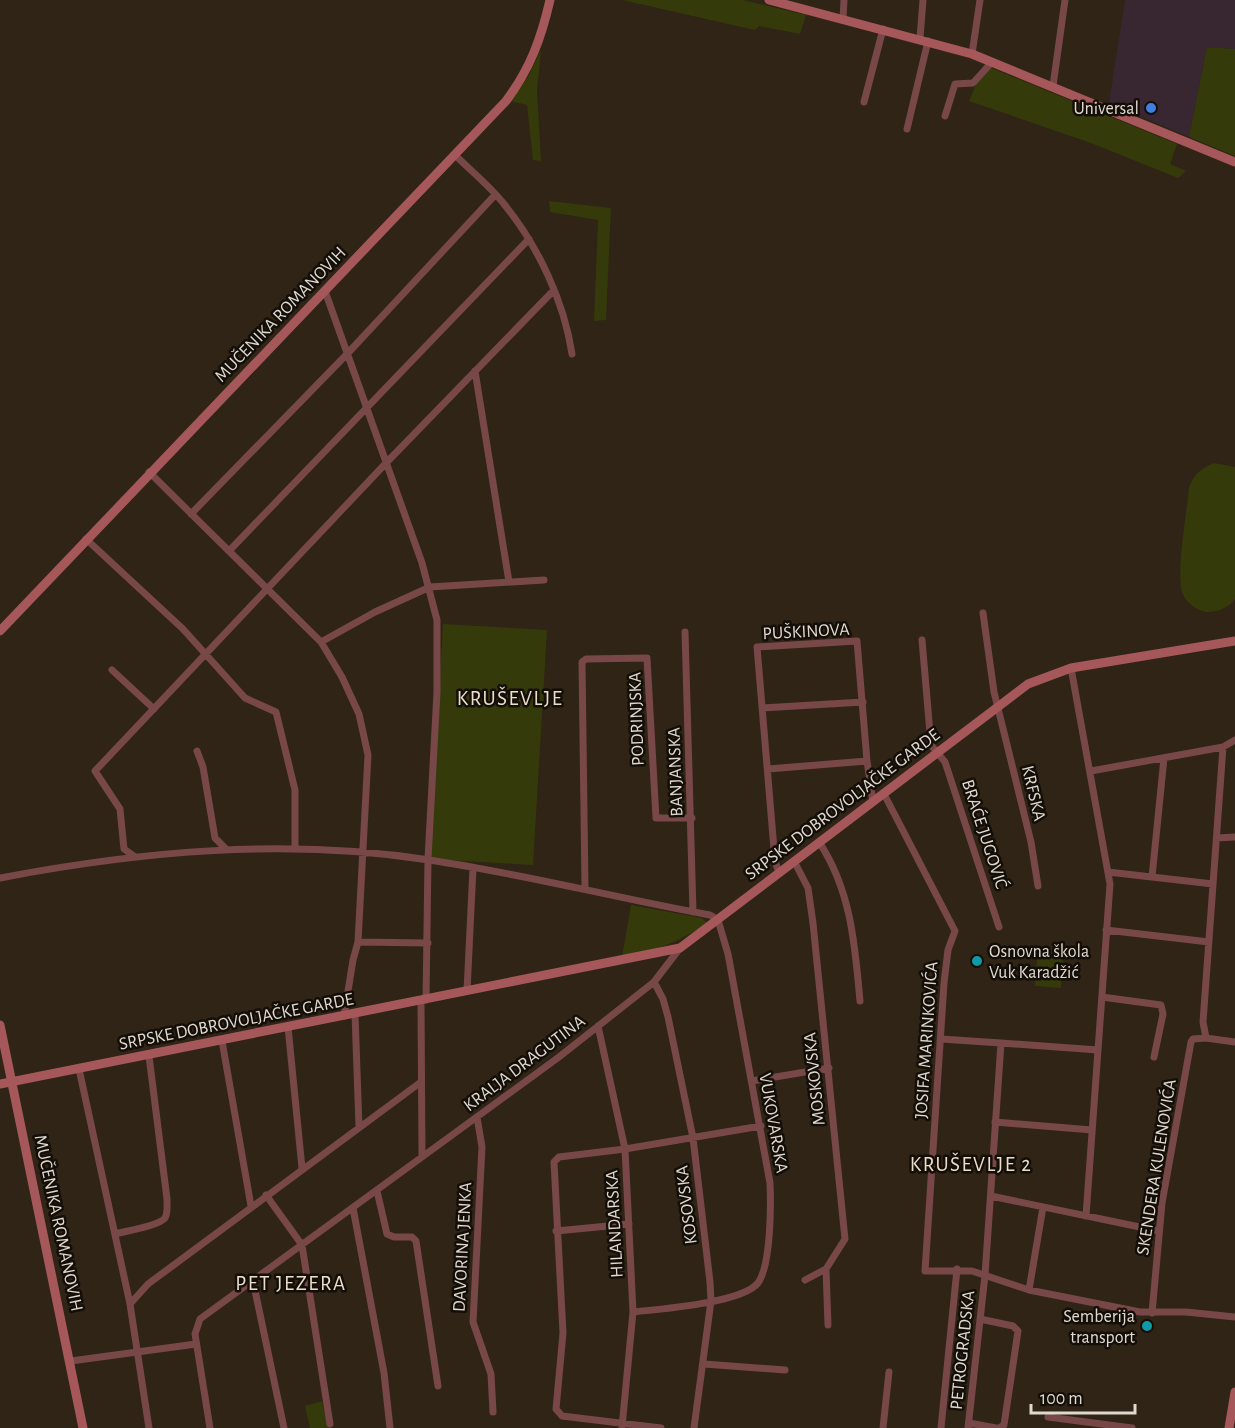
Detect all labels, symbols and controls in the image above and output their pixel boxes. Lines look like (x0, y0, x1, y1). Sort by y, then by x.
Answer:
place label: Universal (1074, 100, 1139, 118)
marker: Universal (1144, 101, 1158, 115)
street label: MUČENIKA ROMANOVIH (210, 242, 350, 386)
street label: PUŠKINOVA (762, 618, 851, 643)
street label: PODRINJSKA (626, 671, 648, 766)
district label: KRUŠEVLJE (457, 686, 563, 709)
street label: SRPSKE DOBROVOLJAČKE GARDE (740, 723, 943, 884)
street label: BANJANSKA (665, 726, 687, 817)
street label: KRFSKA (1018, 764, 1048, 823)
street label: BRAĆE JUGOVIĆ (958, 777, 1013, 891)
place label: Osnovna škola Vuk Karadžić (989, 943, 1089, 982)
marker: Osnovna škola Vuk Karadžić (970, 954, 984, 968)
street label: JOSIFA MARINKOVIĆA (910, 960, 942, 1119)
street label: SRPSKE DOBROVOLJAČKE GARDE (117, 987, 355, 1054)
street label: KRALJA DRAGUTINA (461, 1012, 589, 1115)
street label: MOSKOVSKA (801, 1031, 829, 1126)
street label: VUKOVARSKA (755, 1072, 791, 1175)
street label: SKENDERA KULENOVIĆA (1131, 1077, 1180, 1256)
street label: MUČENIKA ROMANOVIH (30, 1133, 88, 1313)
district label: KRUŠEVLJE 2 (910, 1152, 1032, 1175)
street label: KOSOVSKA (673, 1164, 701, 1245)
street label: HILANDARSKA (603, 1169, 627, 1278)
street label: DAVORINA JENKA (451, 1181, 475, 1312)
district label: PET JEZERA (235, 1273, 347, 1294)
street label: PETROGRADSKA (948, 1289, 978, 1411)
place label: Semberija transport (1063, 1308, 1135, 1347)
marker: Semberija transport (1140, 1319, 1154, 1333)
scale bar (1031, 1377, 1134, 1415)
text: 100 m (1040, 1390, 1083, 1408)

